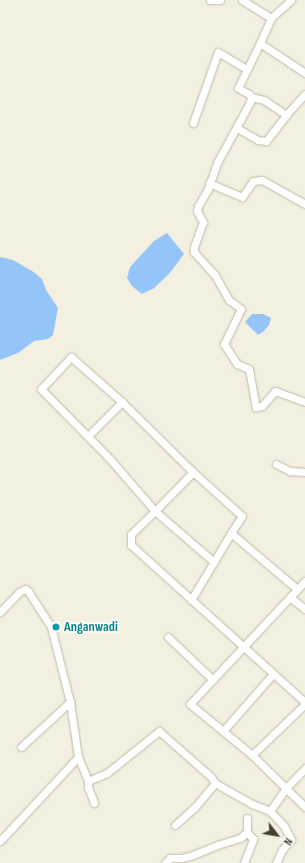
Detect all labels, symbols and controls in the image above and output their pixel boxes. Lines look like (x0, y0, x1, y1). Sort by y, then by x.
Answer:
place label: Anganwadi (64, 619, 118, 635)
marker: Anganwadi (51, 622, 61, 632)
north arrow (257, 815, 297, 855)
text: N (281, 836, 295, 847)

